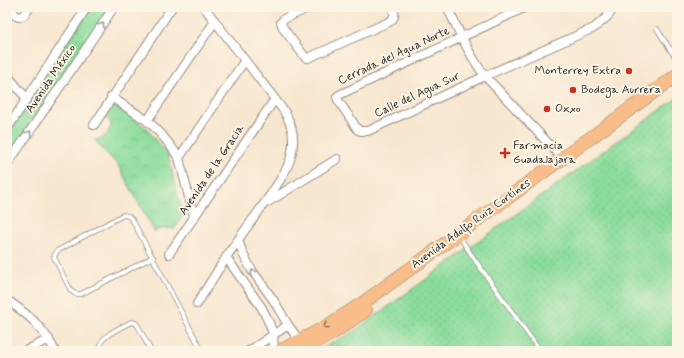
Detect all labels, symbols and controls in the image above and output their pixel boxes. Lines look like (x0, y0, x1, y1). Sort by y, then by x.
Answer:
one-way arrow (97, 22, 105, 29)
street label: Cerrada del Agua Norte (335, 23, 453, 89)
street label: Avenida México (22, 42, 80, 116)
place label: Monterrey Extra (535, 63, 621, 79)
marker: Monterrey Extra (624, 66, 634, 76)
street label: Calle del Agua Sur (372, 68, 462, 122)
place label: Bodega Aurrera (581, 82, 661, 98)
marker: Bodega Aurrera (568, 85, 578, 95)
place label: Oxxo (555, 101, 581, 117)
marker: Oxxo (542, 104, 552, 114)
street label: Avenida de la Gracia (176, 121, 249, 218)
one-way arrow (24, 130, 31, 137)
place label: Farmacia Guadalajara (513, 138, 576, 168)
marker: Farmacia Guadalajara (500, 148, 510, 158)
street label: Avenida Adolfo Ruiz Cortínes (408, 175, 535, 274)
one-way arrow (251, 269, 258, 276)
one-way arrow (323, 321, 330, 328)

